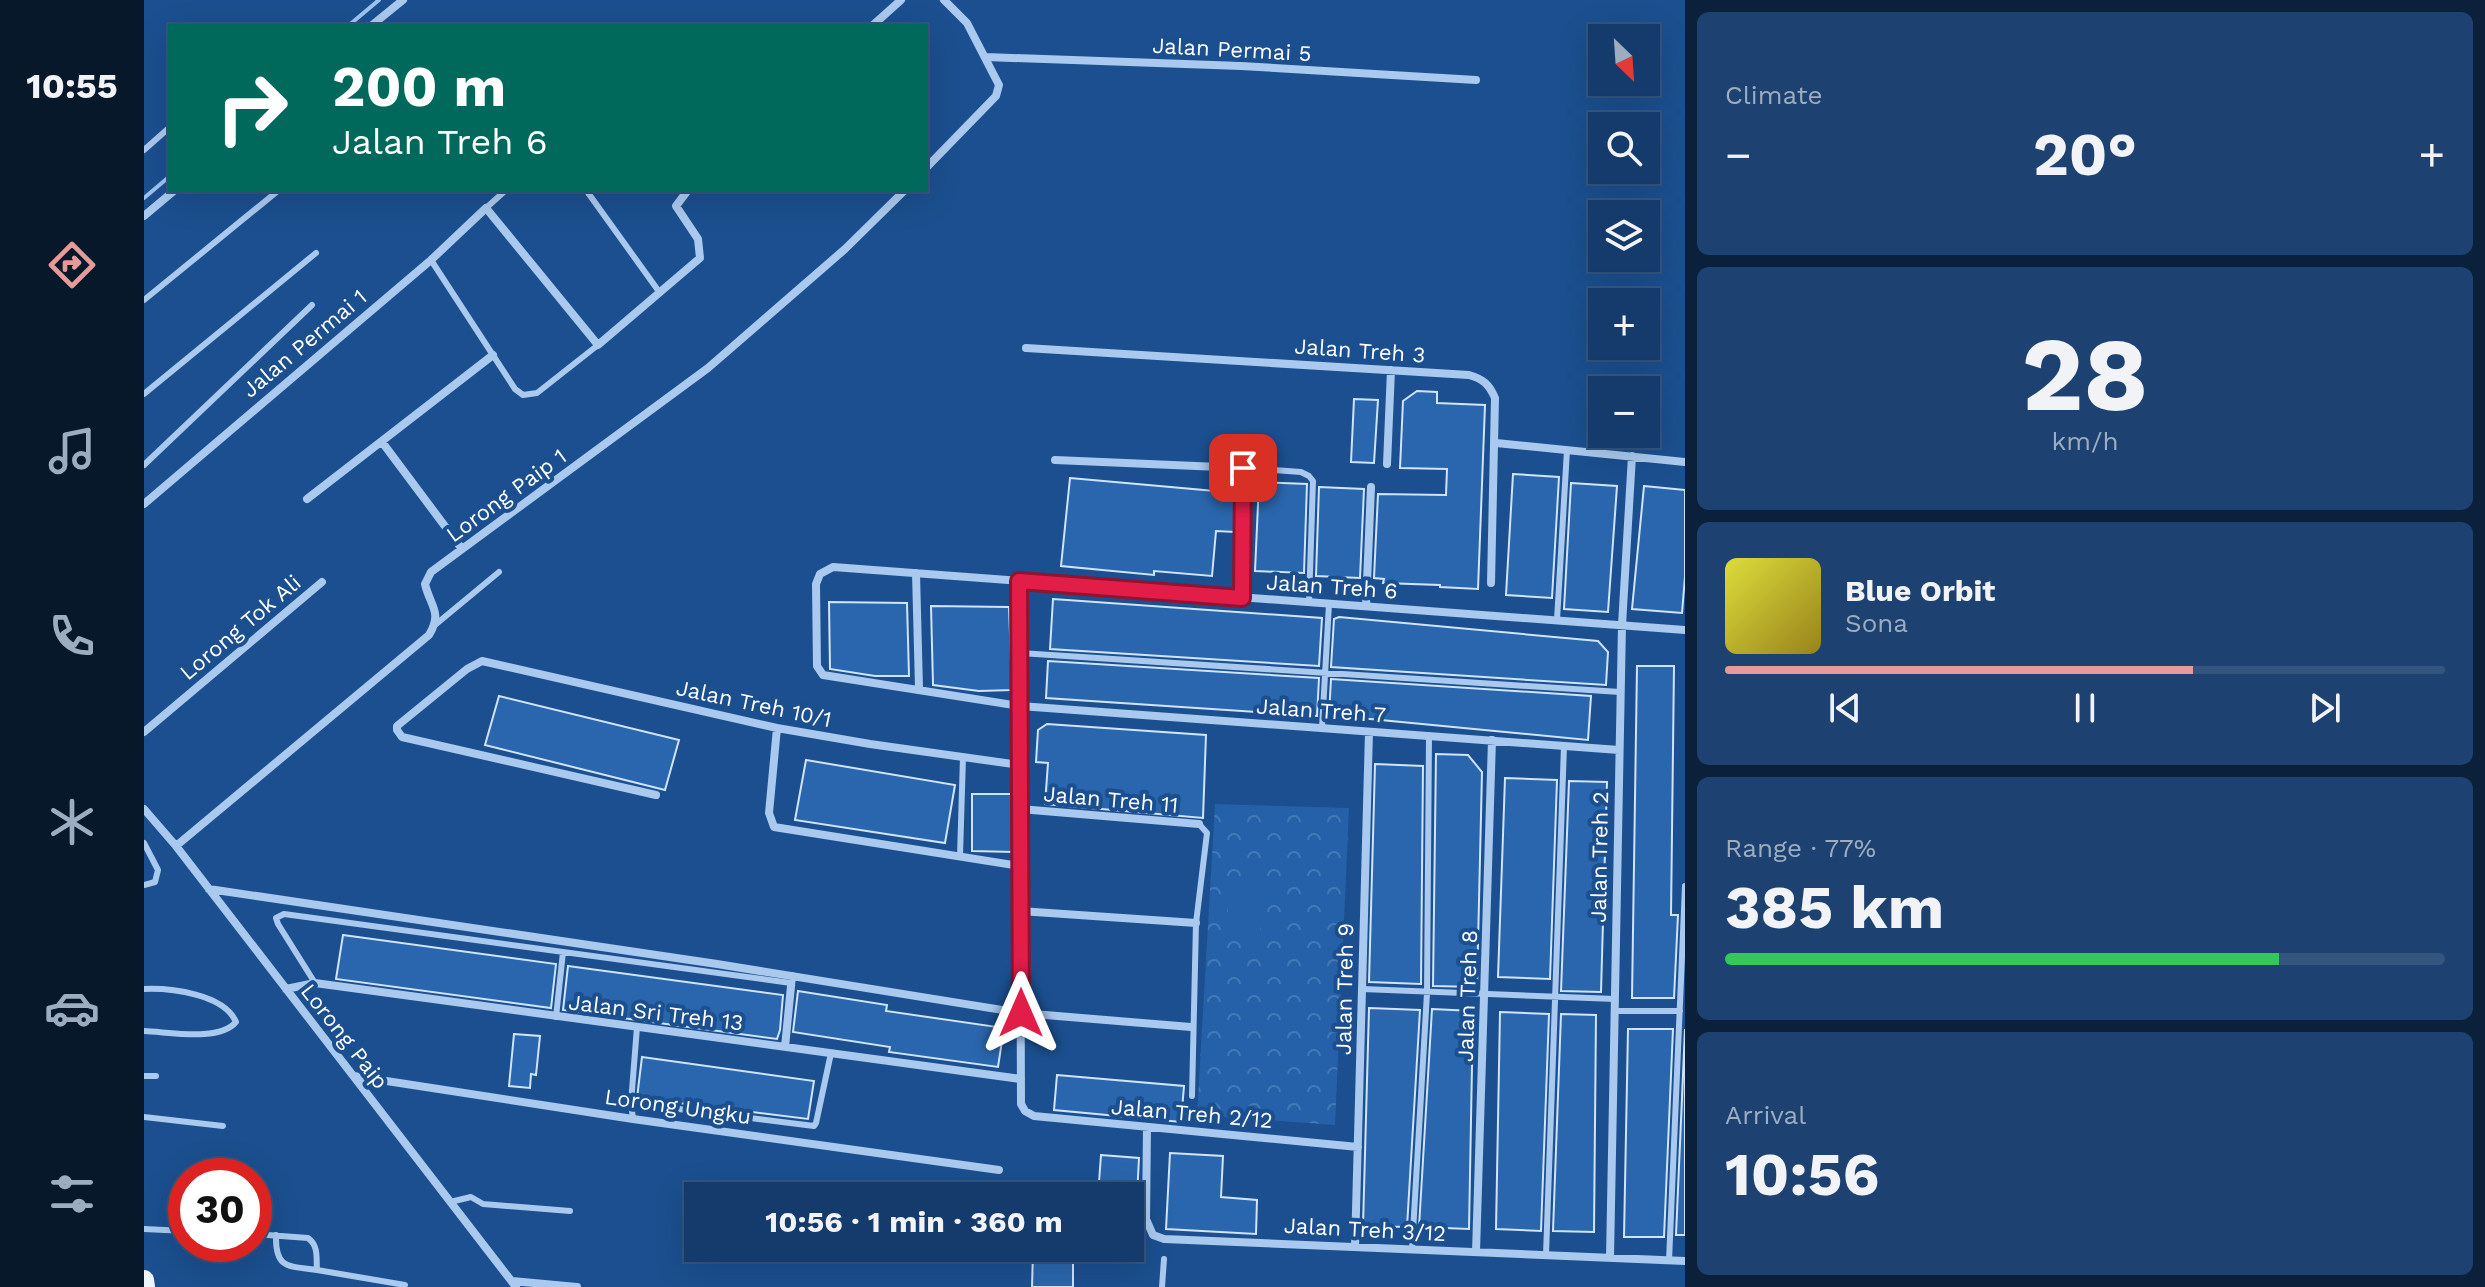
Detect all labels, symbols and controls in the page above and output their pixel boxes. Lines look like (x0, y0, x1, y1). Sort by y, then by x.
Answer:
north arrow (1588, 24, 1660, 96)
map controls (1588, 24, 1660, 448)
street label: Jalan Permai 5 (1152, 33, 1312, 66)
text: 200 m (332, 54, 506, 120)
icon: right (200, 56, 304, 160)
text: 10:55 (26, 65, 118, 107)
text: Climate (1725, 80, 1823, 110)
button: search (1588, 112, 1660, 184)
text: 20° (2033, 119, 2137, 190)
text: Jalan Treh 6 (332, 121, 548, 163)
text: − (1725, 129, 1752, 181)
text: + (2418, 129, 2445, 181)
button: layers (1588, 200, 1660, 272)
icon: directions (44, 237, 100, 293)
street label: Jalan Permai 1 (237, 284, 372, 403)
button: + (1588, 288, 1660, 360)
text: 28 (2021, 313, 2149, 435)
street label: Jalan Treh 3 (1294, 333, 1426, 368)
button: − (1588, 376, 1660, 448)
icon: music (44, 423, 100, 479)
text: km/h (2052, 426, 2118, 456)
pin (1209, 434, 1277, 502)
street label: Lorong Paip 1 (442, 444, 571, 547)
icon: arrive (1221, 446, 1265, 490)
street label: Jalan Treh 6 (1265, 569, 1399, 604)
street label: Lorong Tok Ali (175, 570, 306, 685)
text: Blue Orbit (1845, 573, 1995, 608)
icon: phone (44, 608, 100, 664)
text: Sona (1845, 608, 1908, 638)
street label: Jalan Treh 10/1 (674, 675, 834, 732)
icon: previous (1823, 686, 1867, 730)
icon: pause (2063, 686, 2107, 730)
icon: next (2303, 686, 2347, 730)
street label: Jalan Treh 7 (1255, 693, 1387, 727)
street label: Jalan Treh 11 (1043, 781, 1179, 818)
street label: Jalan Treh 2 (1586, 791, 1613, 923)
icon: climate (44, 794, 100, 850)
text: Range · 77% (1725, 833, 1876, 863)
text: 385 km (1725, 872, 1944, 943)
street label: Jalan Treh 9 (1331, 923, 1358, 1055)
street label: Jalan Treh 8 (1453, 930, 1482, 1062)
position arrow (979, 971, 1063, 1055)
street label: Lorong Paip (296, 979, 393, 1094)
icon: car (44, 980, 100, 1036)
street label: Jalan Sri Treh 13 (567, 989, 745, 1036)
street label: Lorong Ungku (603, 1084, 753, 1129)
street label: Jalan Treh 2/12 (1110, 1094, 1274, 1133)
text: Arrival (1725, 1100, 1806, 1130)
text: 10:56 (1725, 1139, 1880, 1210)
speed limit sign: 30 (168, 1158, 272, 1262)
icon: filters (44, 1166, 100, 1222)
text: 10:56 · 1 min · 360 m (765, 1204, 1063, 1239)
street label: Jalan Treh 3/12 (1283, 1213, 1447, 1246)

